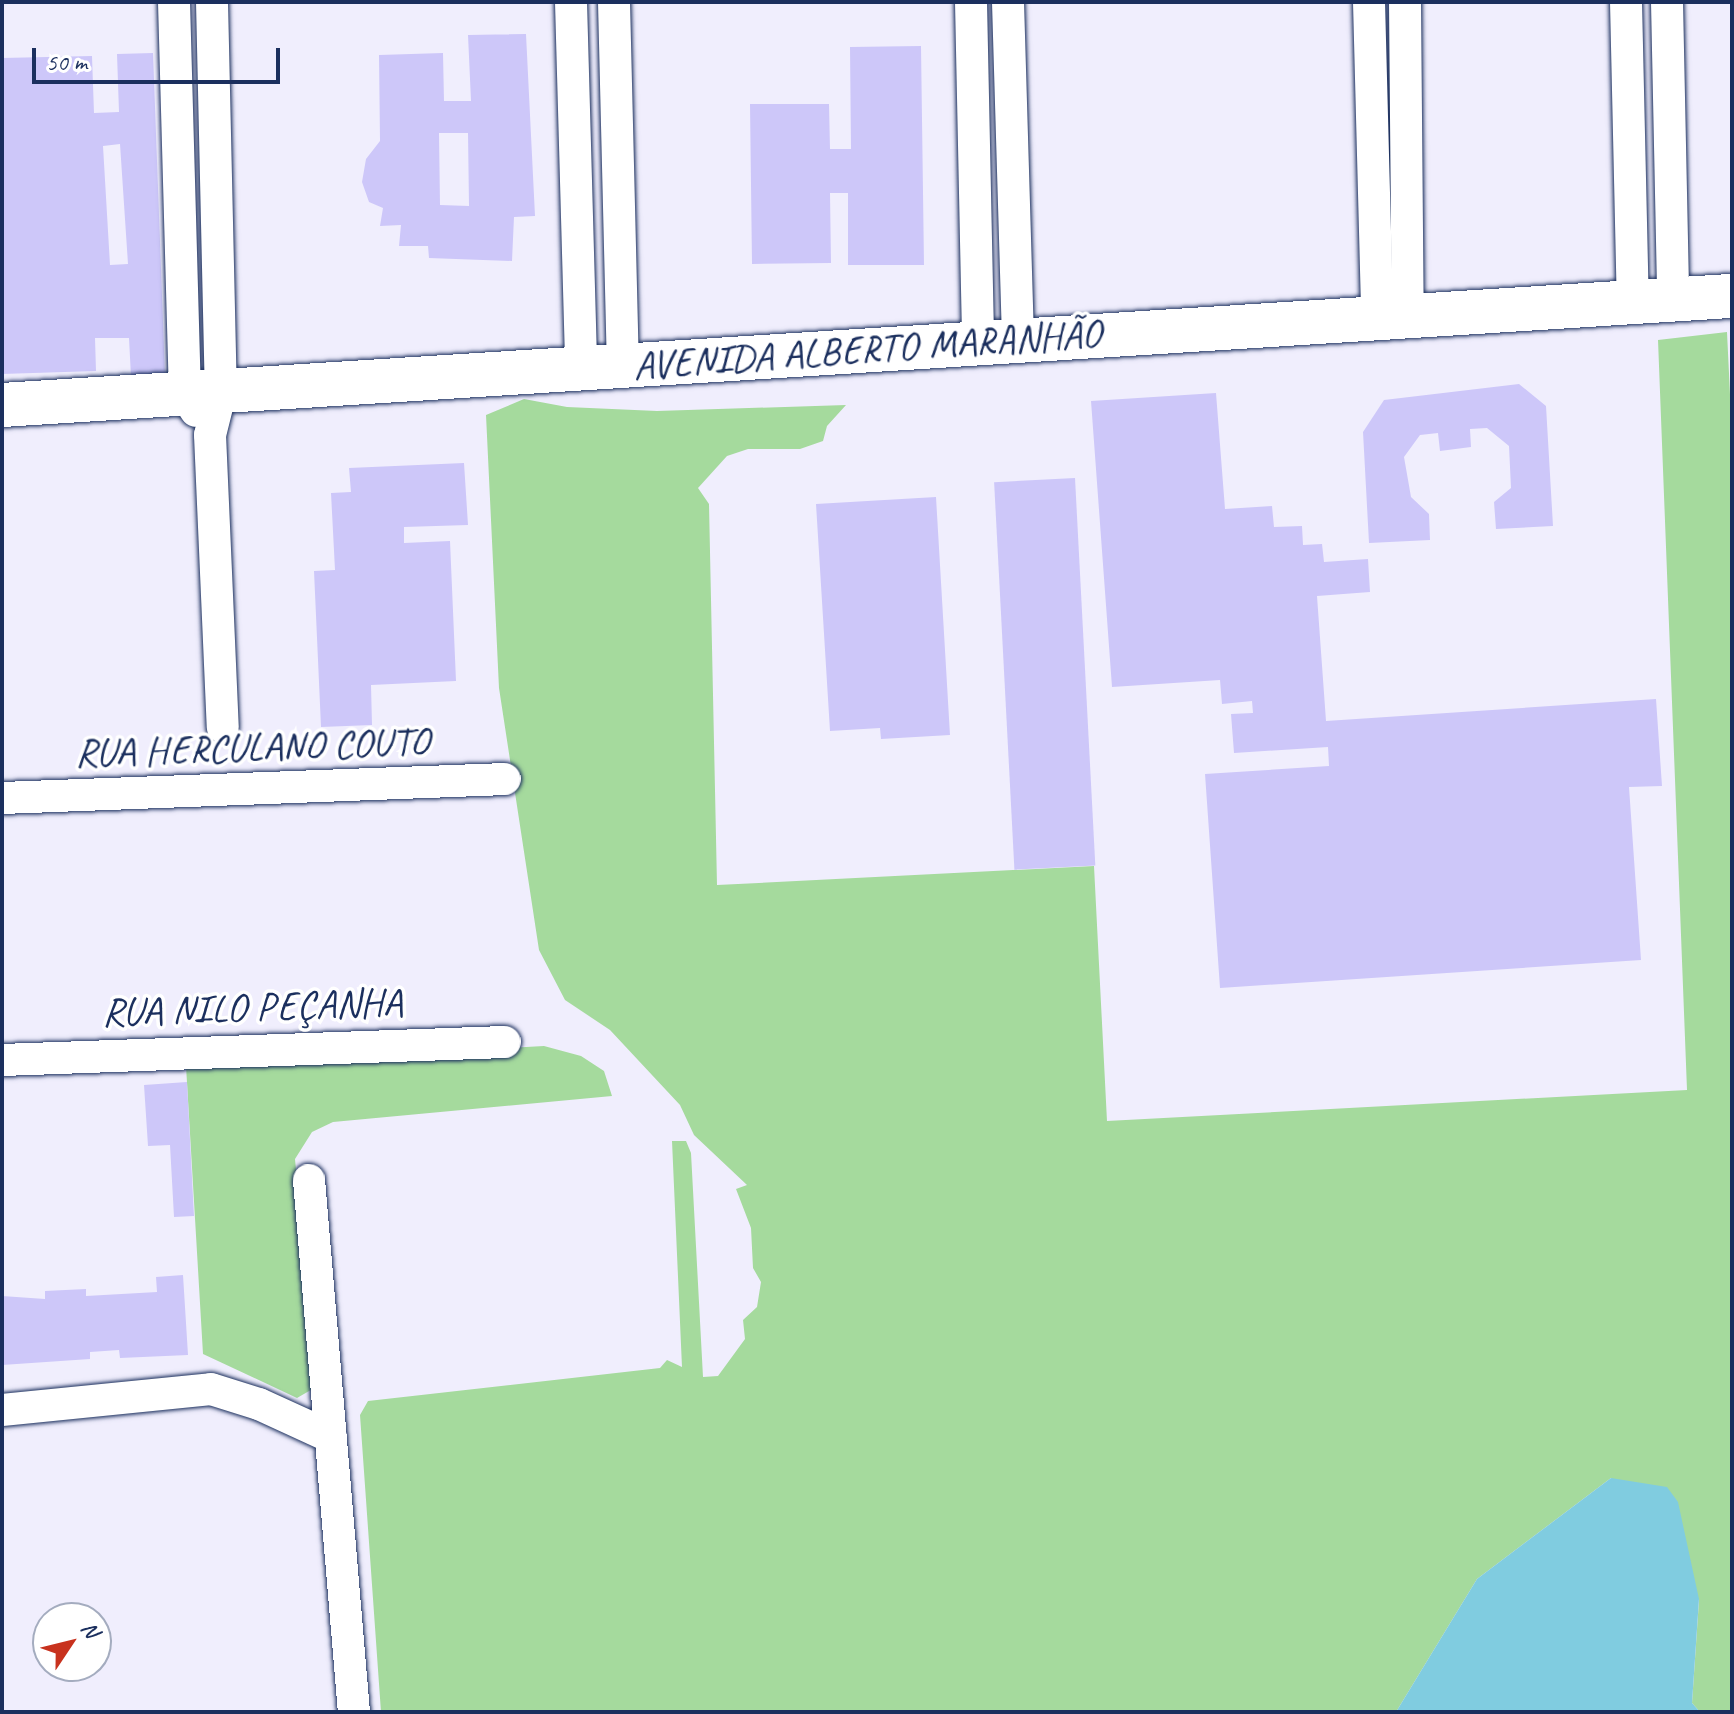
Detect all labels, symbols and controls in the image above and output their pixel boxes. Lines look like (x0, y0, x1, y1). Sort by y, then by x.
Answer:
scale bar (36, 32, 284, 82)
text: 50 m (46, 47, 87, 77)
street label: AVENIDA ALBERTO MARANHÃO (633, 309, 1101, 389)
street label: RUA HERCULANO COUTO (73, 717, 431, 777)
street label: RUA NILO PEÇANHA (101, 978, 403, 1036)
north arrow (32, 1602, 112, 1682)
text: N (75, 1616, 105, 1643)

